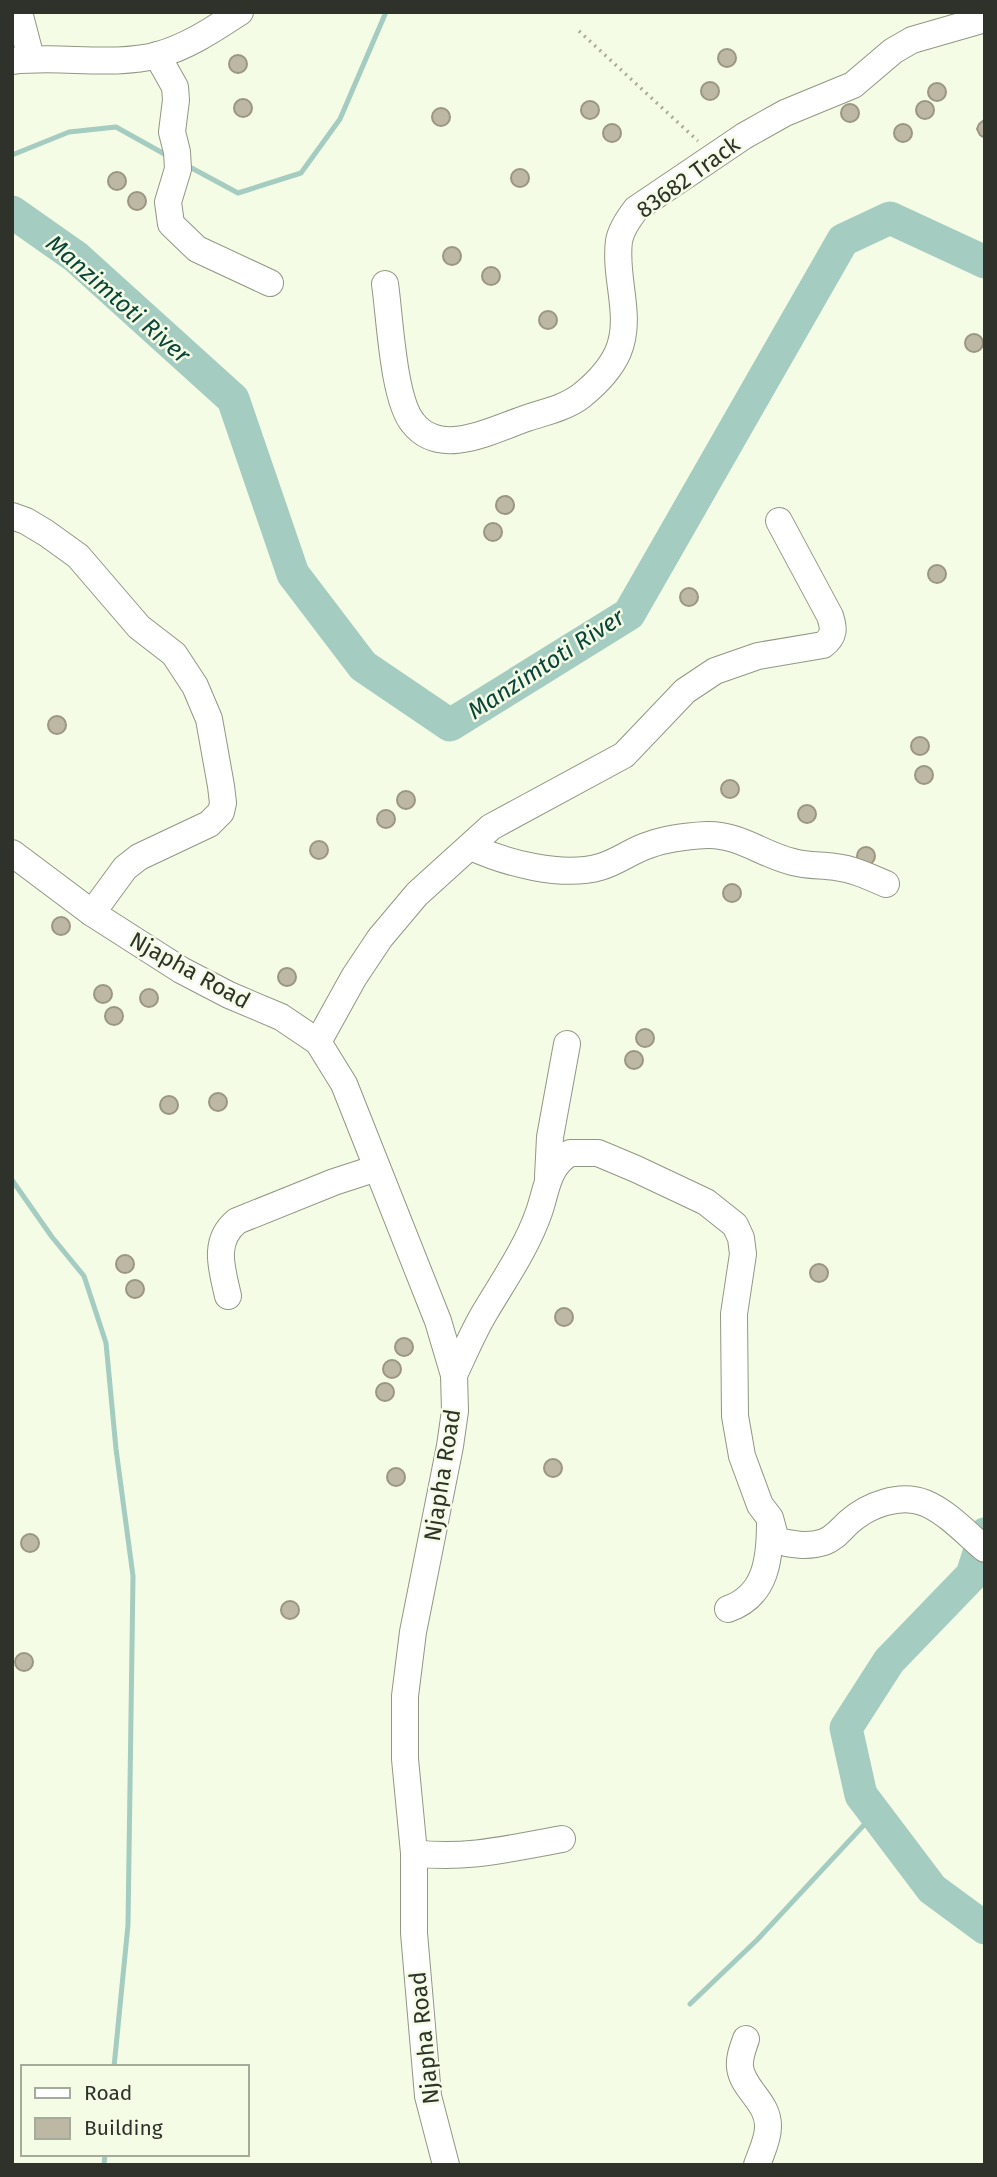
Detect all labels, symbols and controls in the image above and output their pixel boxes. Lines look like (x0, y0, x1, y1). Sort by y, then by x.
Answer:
street label: 83682 Track (631, 130, 745, 224)
water label: Manzimtoti River (40, 229, 196, 370)
water label: Manzimtoti River (462, 602, 630, 725)
street label: Njapha Road (125, 925, 255, 1015)
street label: Njapha Road (418, 1407, 466, 1543)
street label: Njapha Road (403, 1970, 445, 2106)
legend (21, 2065, 248, 2156)
text: Road (84, 2080, 132, 2106)
text: Building (84, 2115, 163, 2141)

